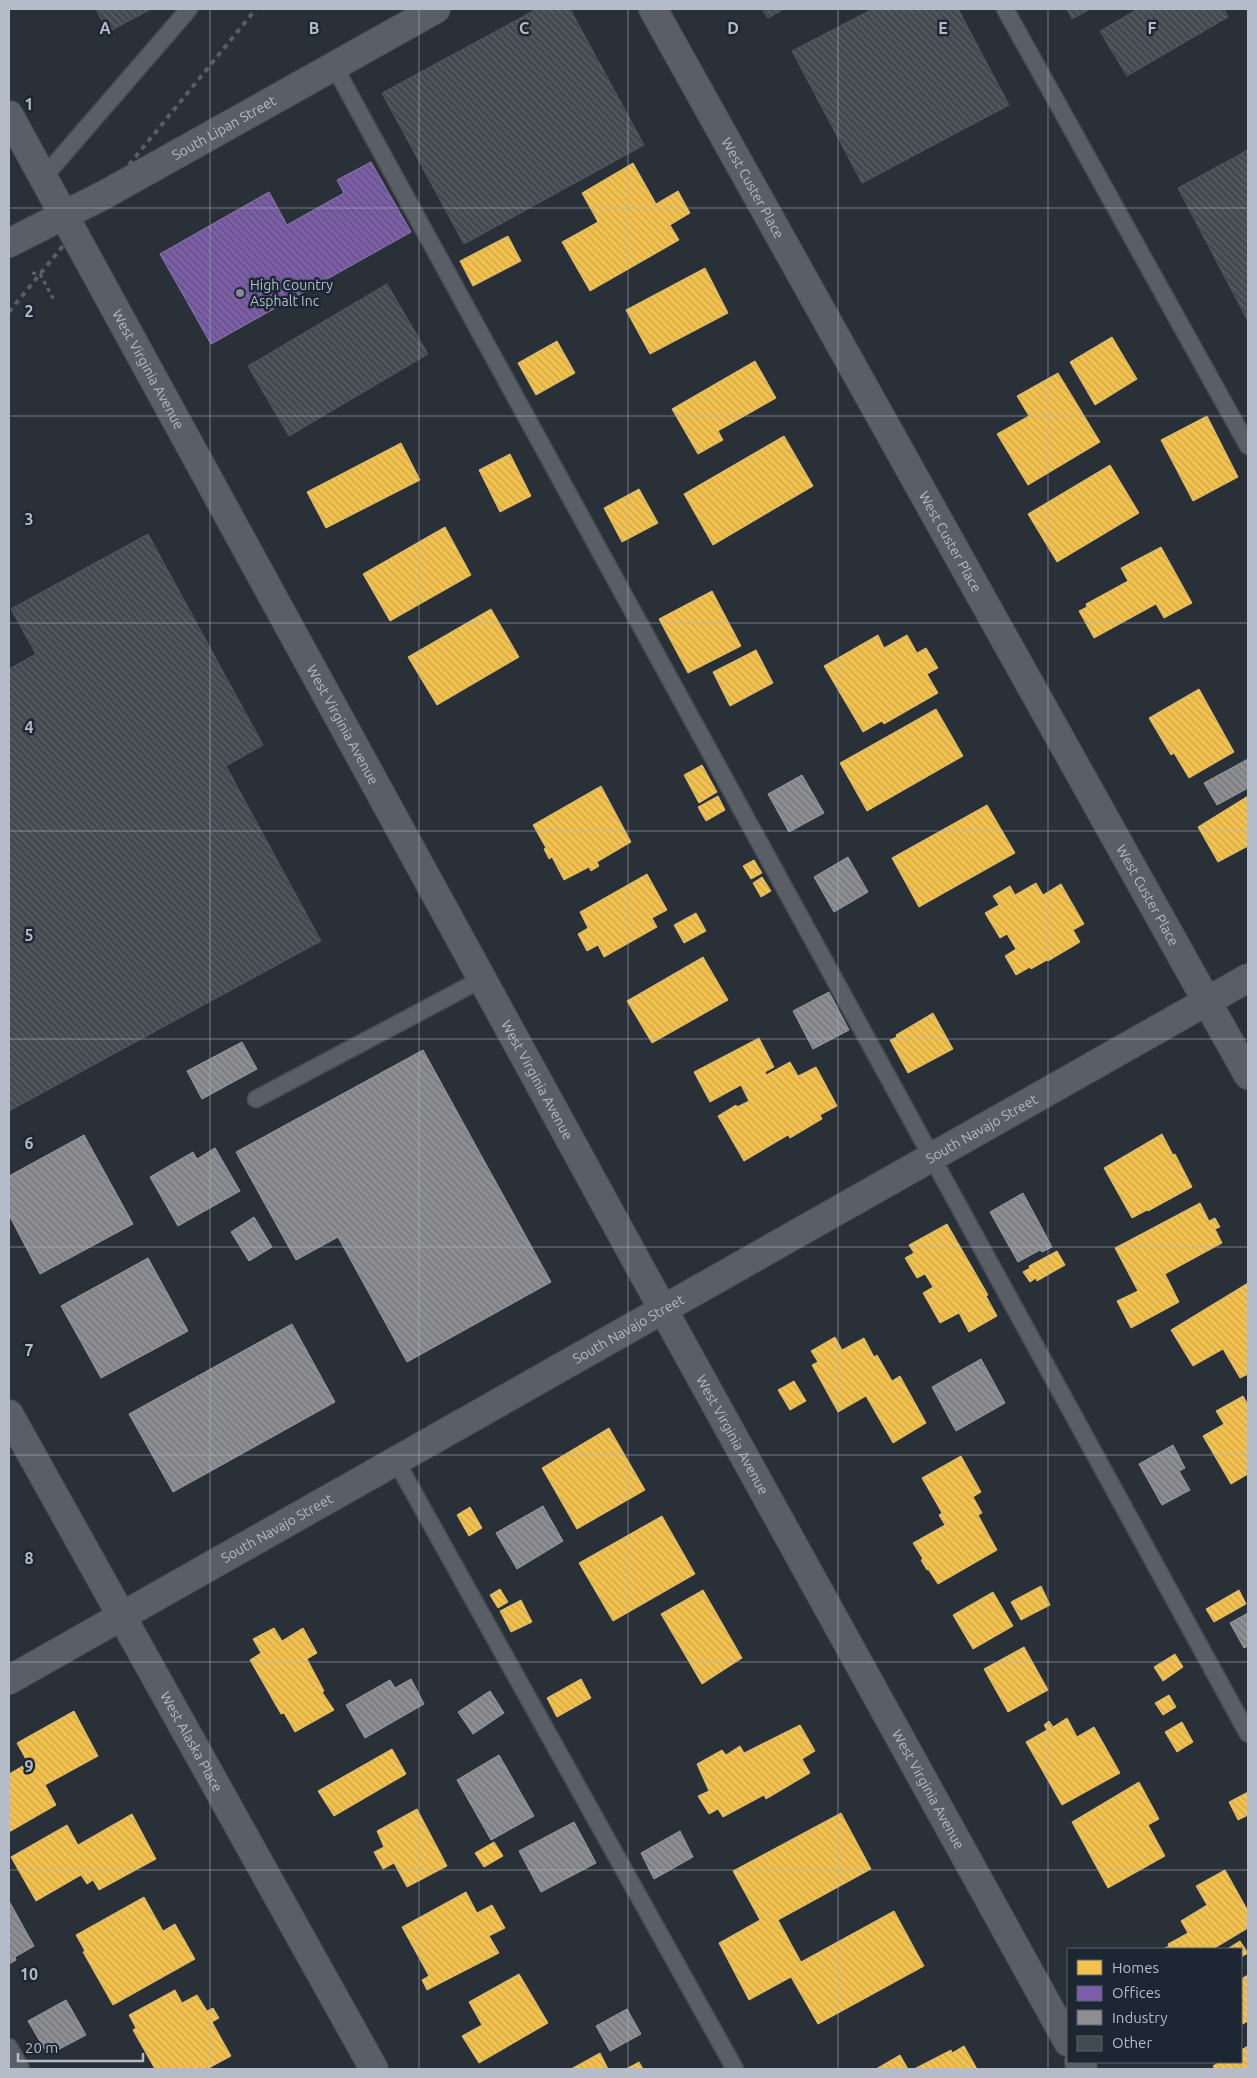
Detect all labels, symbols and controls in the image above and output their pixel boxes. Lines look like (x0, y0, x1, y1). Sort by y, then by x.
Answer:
text: A (99, 19, 111, 37)
text: B (309, 19, 319, 37)
text: C (519, 19, 529, 37)
text: D (727, 19, 739, 37)
text: E (938, 19, 948, 37)
text: F (1148, 19, 1157, 37)
street label: South Lipan Street (169, 92, 279, 163)
text: 1 (24, 95, 34, 113)
street label: West Custer Place (718, 135, 787, 241)
place label: High Country Asphalt Inc (250, 277, 333, 309)
marker: High Country Asphalt Inc (234, 287, 246, 299)
text: 2 (24, 302, 34, 320)
street label: West Virginia Avenue (109, 307, 187, 432)
street label: West Custer Place (916, 488, 985, 595)
text: 3 (24, 510, 34, 528)
street label: West Virginia Avenue (304, 662, 382, 787)
text: 4 (24, 718, 34, 736)
street label: West Custer Place (1113, 842, 1182, 949)
text: 5 (24, 926, 34, 944)
street label: West Virginia Avenue (498, 1017, 576, 1142)
street label: South Navajo Street (923, 1091, 1041, 1167)
text: 6 (24, 1134, 34, 1152)
street label: South Navajo Street (570, 1291, 687, 1367)
text: 7 (24, 1341, 34, 1359)
street label: West Virginia Avenue (693, 1372, 772, 1497)
street label: South Navajo Street (218, 1490, 336, 1566)
text: 8 (24, 1549, 34, 1567)
street label: West Alaska Place (157, 1689, 226, 1795)
street label: West Virginia Avenue (889, 1727, 968, 1852)
text: 9 (24, 1757, 34, 1775)
legend (1067, 1948, 1242, 2063)
text: Homes (1112, 1959, 1159, 1976)
text: 10 (20, 1965, 38, 1983)
text: Offices (1112, 1984, 1160, 2001)
text: Industry (1112, 2009, 1167, 2026)
scale bar (18, 2030, 142, 2062)
text: Other (1112, 2034, 1152, 2051)
text: 20 m (25, 2039, 58, 2056)

